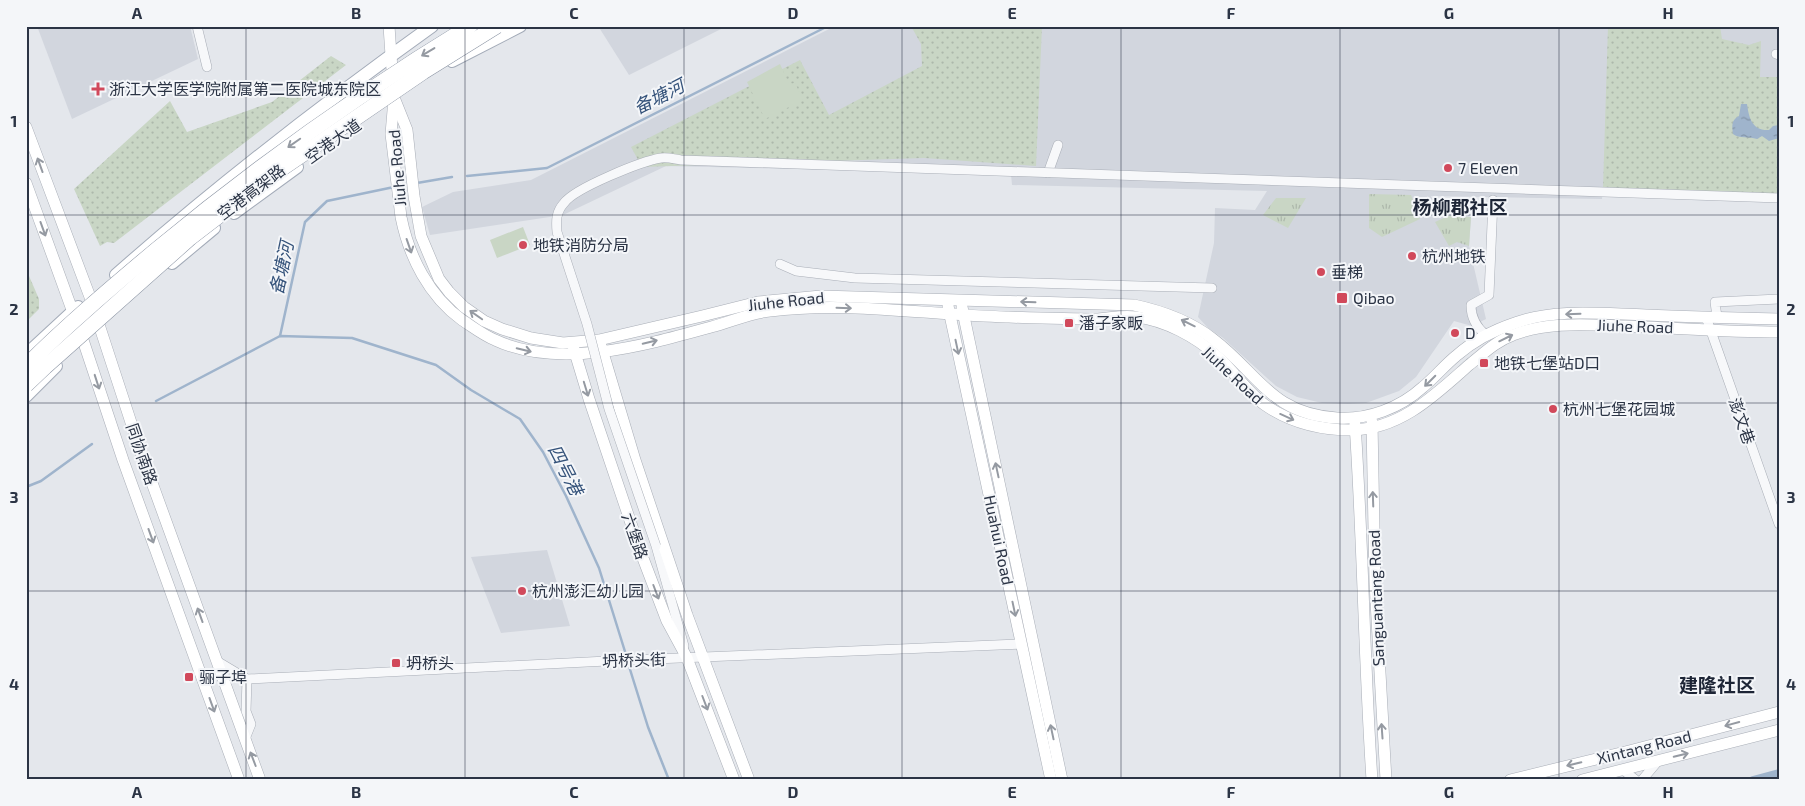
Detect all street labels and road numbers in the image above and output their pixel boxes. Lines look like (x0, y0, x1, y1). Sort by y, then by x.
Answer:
street label: 空港大道 (301, 114, 364, 167)
street label: Jiuhe Road (384, 129, 409, 207)
street label: 空港高架路 (213, 160, 288, 223)
street label: Jiuhe Road (747, 287, 825, 314)
street label: Jiuhe Road (1596, 315, 1674, 336)
street label: Jiuhe Road (1199, 341, 1268, 408)
street label: 澎文巷 (1726, 395, 1759, 447)
street label: 同协南路 (123, 420, 162, 487)
street label: Huahui Road (981, 493, 1018, 587)
street label: 六堡路 (619, 510, 652, 562)
street label: Sanguantang Road (1364, 529, 1387, 667)
street label: 坍桥头街 (602, 649, 666, 670)
street label: Xintang Road (1595, 726, 1693, 767)

